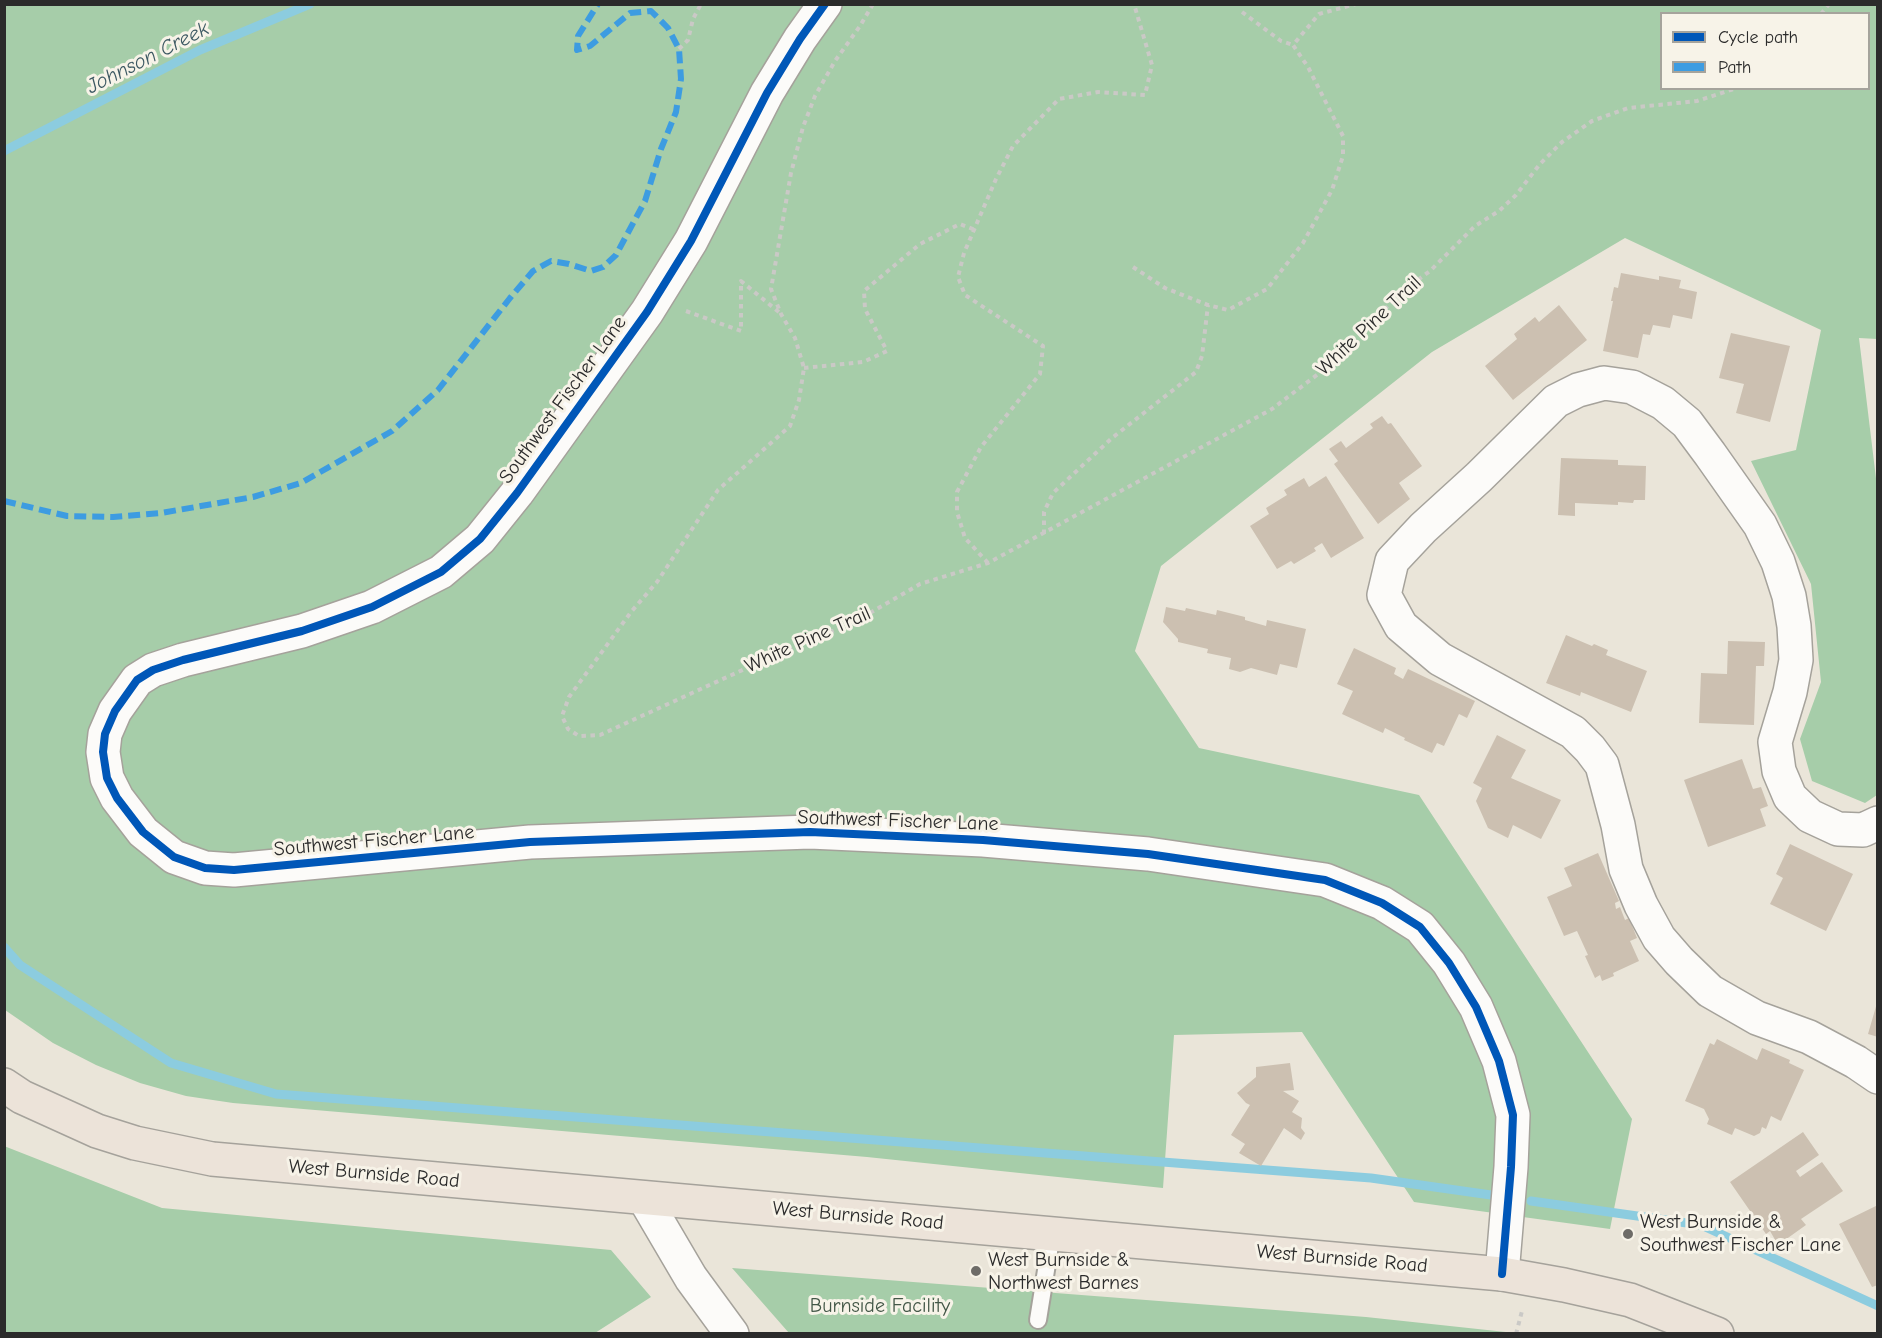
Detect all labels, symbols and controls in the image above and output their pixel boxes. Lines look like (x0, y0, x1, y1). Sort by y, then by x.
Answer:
legend (1660, 12, 1870, 90)
water label: Johnson Creek (83, 16, 213, 100)
text: Cycle path (1718, 27, 1798, 48)
text: Path (1718, 57, 1751, 78)
street label: White Pine Trail (1311, 271, 1427, 381)
street label: Southwest Fischer Lane (494, 312, 632, 488)
street label: White Pine Trail (741, 602, 875, 678)
street label: Southwest Fischer Lane (797, 805, 999, 837)
street label: Southwest Fischer Lane (273, 820, 475, 862)
street label: West Burnside Road (287, 1155, 461, 1193)
street label: West Burnside Road (771, 1197, 945, 1235)
place label: West Burnside & Southwest Fischer Lane (1640, 1210, 1841, 1257)
marker: West Burnside & Southwest Fischer Lane (1621, 1227, 1635, 1241)
street label: West Burnside Road (1255, 1240, 1429, 1278)
place label: West Burnside & Northwest Barnes (988, 1248, 1139, 1295)
marker: West Burnside & Northwest Barnes (969, 1264, 983, 1278)
park label: Burnside Facility (810, 1294, 950, 1318)

